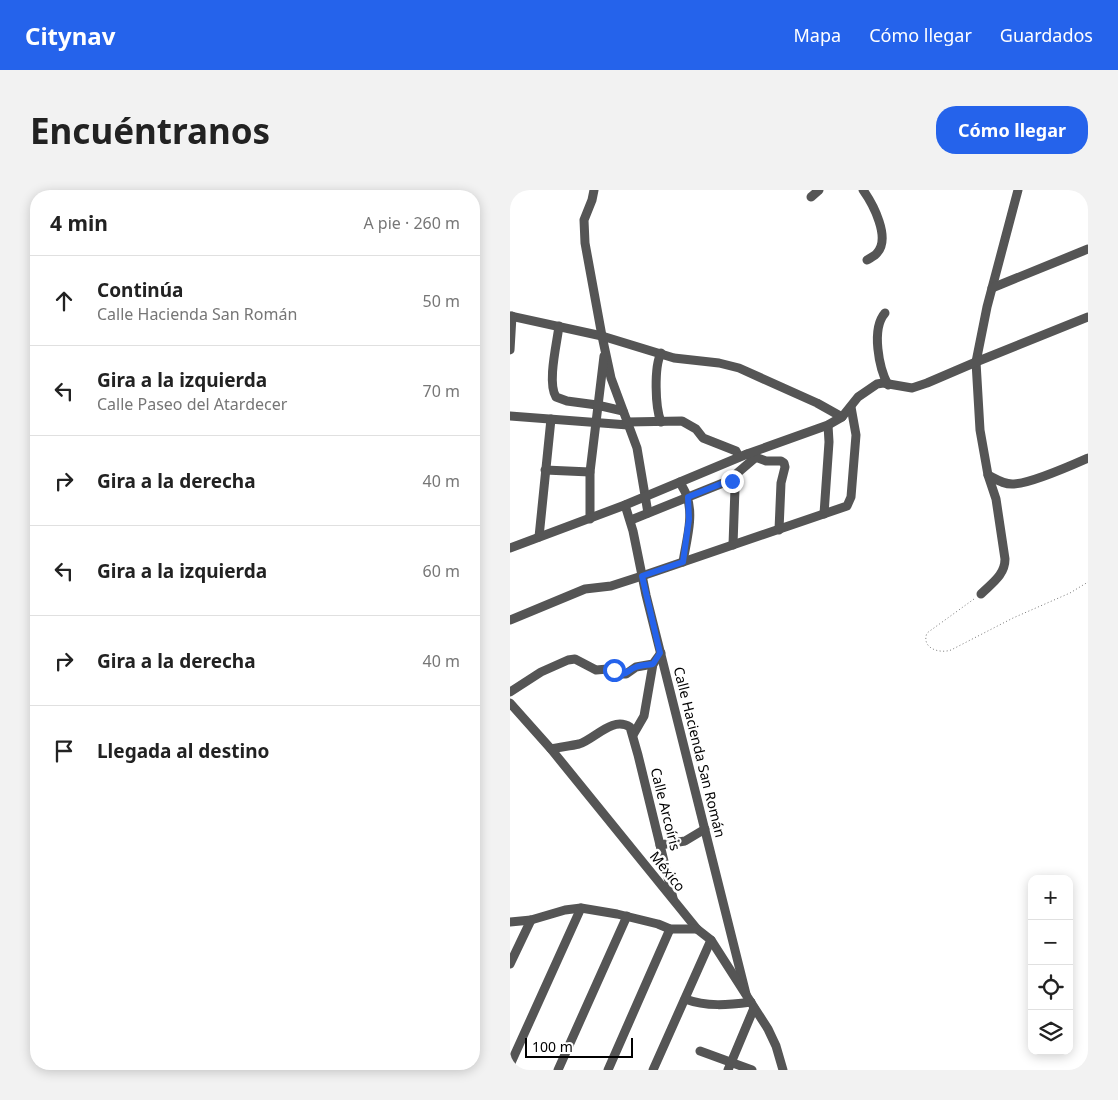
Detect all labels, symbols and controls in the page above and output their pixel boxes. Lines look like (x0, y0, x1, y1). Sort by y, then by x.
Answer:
text: Citynav (25, 19, 115, 52)
text: Mapa (794, 23, 841, 47)
text: Cómo llegar (869, 23, 972, 47)
text: Guardados (1000, 23, 1093, 47)
button: Cómo llegar (936, 106, 1088, 154)
text: Encuéntranos (30, 107, 270, 154)
text: 4 min (50, 209, 108, 237)
text: A pie · 260 m (363, 212, 460, 234)
text: Continúa (97, 277, 183, 303)
icon: ahead (50, 287, 78, 315)
text: 50 m (423, 290, 460, 312)
text: Calle Hacienda San Román (97, 303, 297, 325)
text: Gira a la izquierda (97, 367, 267, 393)
icon: left (50, 377, 78, 405)
text: 70 m (423, 380, 460, 402)
text: Calle Paseo del Atardecer (97, 393, 287, 415)
icon: right (50, 467, 78, 495)
text: Gira a la derecha (97, 468, 256, 494)
text: 40 m (423, 470, 460, 492)
route end (721, 470, 744, 493)
icon: left (50, 557, 78, 585)
text: Gira a la izquierda (97, 558, 267, 584)
text: 60 m (423, 560, 460, 582)
icon: right (50, 647, 78, 675)
text: Gira a la derecha (97, 648, 256, 674)
text: 40 m (423, 650, 460, 672)
route start (603, 659, 626, 682)
street label: Calle Hacienda San Román (670, 665, 730, 839)
icon: arrive (50, 737, 78, 765)
text: Llegada al destino (97, 738, 269, 764)
street label: Calle Arcoíris (647, 766, 686, 853)
street label: México (646, 847, 690, 895)
map controls (1028, 875, 1073, 1055)
button: + (1028, 875, 1073, 920)
button: − (1028, 920, 1073, 965)
button: locate (1028, 965, 1073, 1010)
button: layers (1028, 1010, 1073, 1055)
scale bar (525, 1035, 632, 1058)
text: 100 m (532, 1037, 573, 1056)

